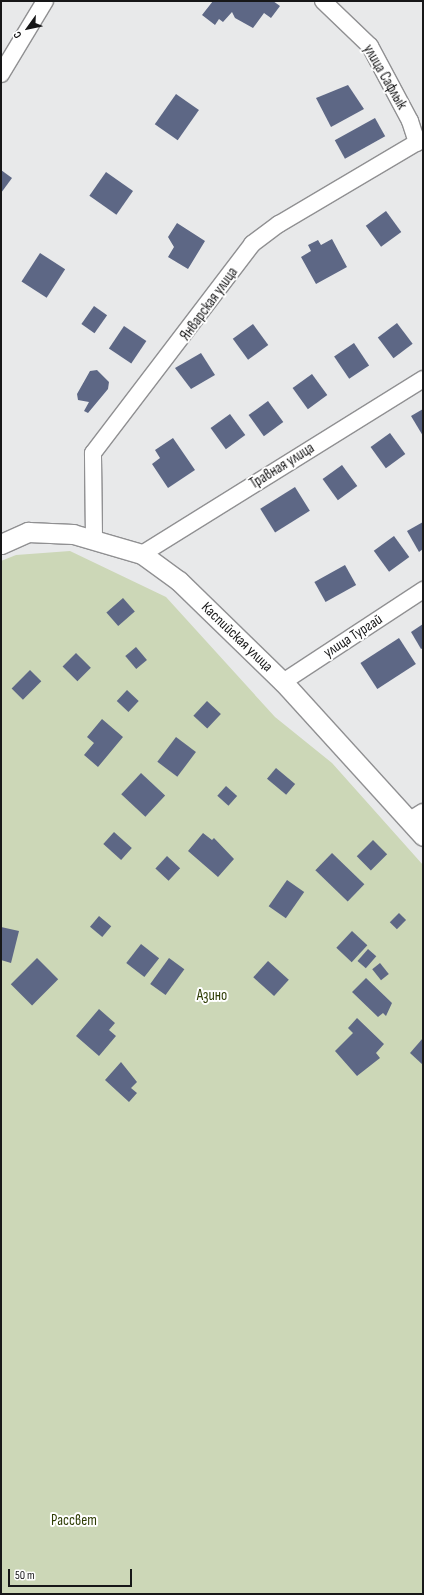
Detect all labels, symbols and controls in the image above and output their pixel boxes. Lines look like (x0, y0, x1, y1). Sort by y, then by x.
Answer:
north arrow (8, 8, 48, 48)
text: С (11, 29, 25, 41)
street label: улица Сафлык (359, 41, 411, 113)
street label: Январская улица (176, 264, 242, 344)
street label: Травная улица (246, 439, 318, 493)
street label: Каспийская улица (198, 598, 276, 676)
street label: улица Тургай (320, 610, 386, 662)
park label: Азино (197, 987, 227, 1005)
park label: Рассвет (51, 1512, 97, 1530)
scale bar (10, 1561, 134, 1587)
text: 50 m (15, 1568, 35, 1583)

